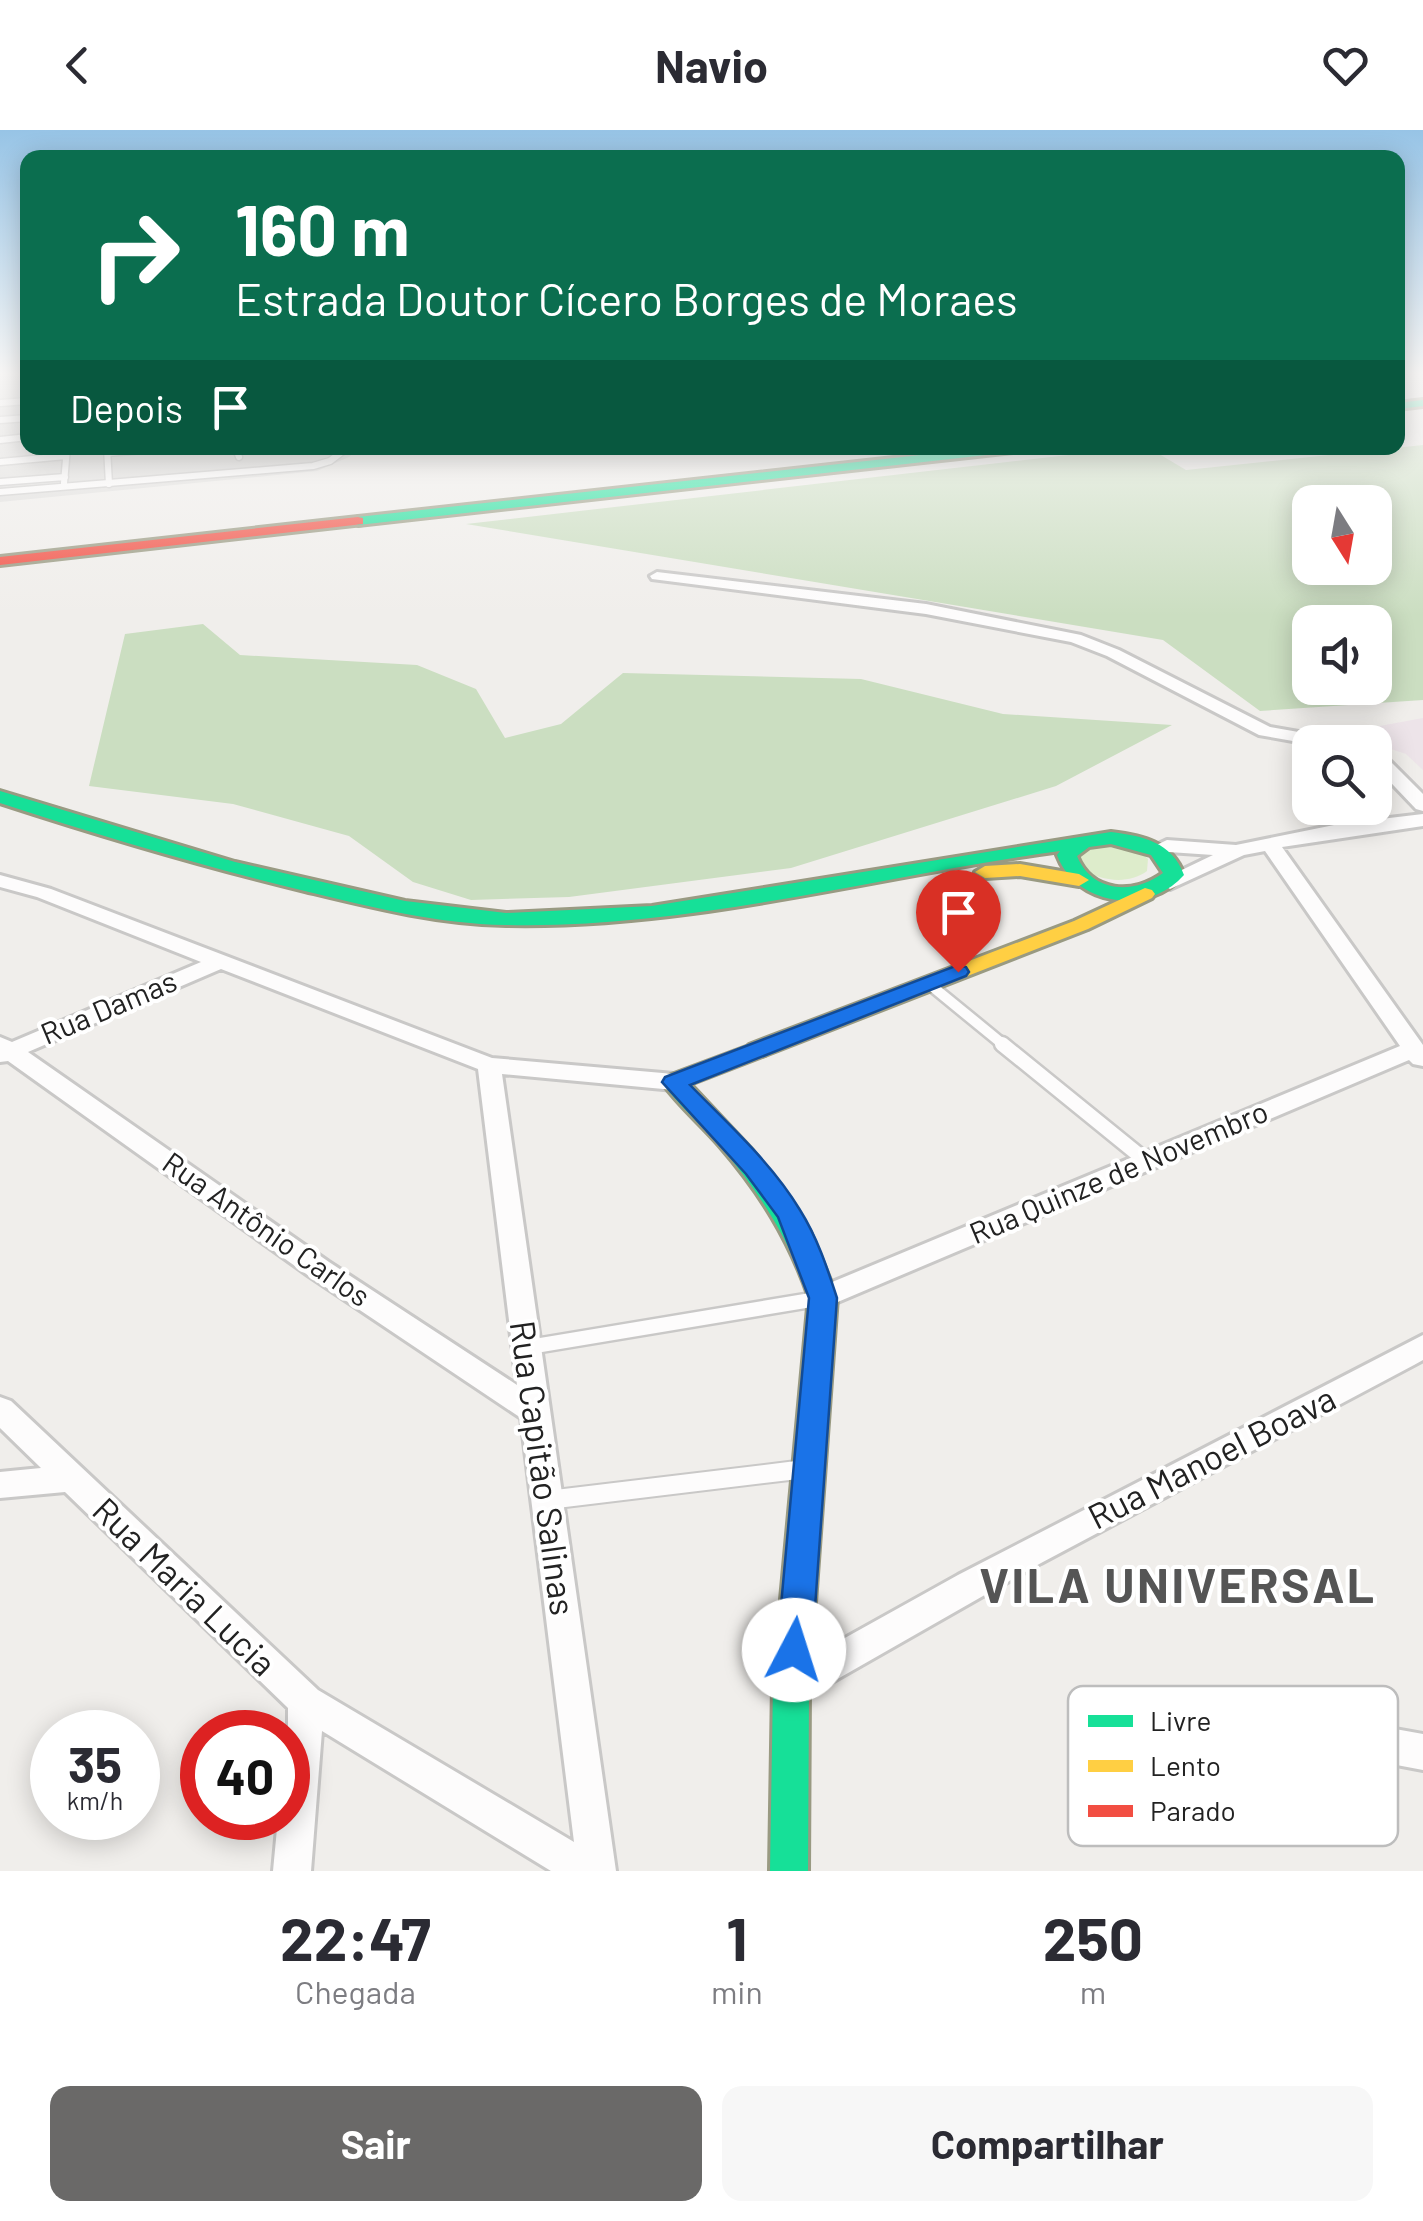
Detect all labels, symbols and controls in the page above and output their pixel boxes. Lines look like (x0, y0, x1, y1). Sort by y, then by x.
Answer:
icon: back (50, 38, 105, 93)
text: Navio (655, 38, 768, 92)
icon: heart (1318, 38, 1373, 93)
text: 160 m (235, 186, 410, 270)
icon: right (70, 190, 200, 320)
text: Estrada Doutor Cícero Borges de Moraes (235, 271, 1018, 325)
icon: arrive (203, 380, 258, 435)
text: Depois (70, 385, 183, 431)
north arrow (1292, 485, 1392, 585)
map controls (1292, 485, 1392, 825)
button: sound (1292, 605, 1392, 705)
button: search (1292, 725, 1392, 825)
pin (916, 870, 1001, 973)
icon: arrive (931, 885, 986, 940)
street label: Rua Damas (35, 961, 182, 1051)
street label: Rua Quinze de Novembro (964, 1092, 1273, 1250)
street label: Rua Antônio Carlos (157, 1143, 378, 1313)
street label: Rua Capitão Salinas (502, 1318, 585, 1618)
street label: Rua Manoel Boava (1080, 1376, 1342, 1537)
street label: Rua Maria Lucia (85, 1488, 286, 1683)
district label: VILA UNIVERSAL (979, 1555, 1377, 1613)
position arrow (742, 1598, 846, 1702)
legend (1068, 1686, 1398, 1846)
text: Livre (1150, 1703, 1211, 1737)
speed limit sign: 40 (180, 1710, 310, 1840)
text: 35 (68, 1733, 122, 1793)
text: Lento (1150, 1748, 1221, 1782)
text: km/h (67, 1785, 123, 1815)
text: Parado (1150, 1793, 1236, 1827)
text: 22:47 (280, 1901, 431, 1973)
text: 1 (726, 1901, 747, 1973)
text: 250 (1043, 1901, 1143, 1973)
text: Chegada (295, 1972, 416, 2010)
text: min (711, 1972, 763, 2010)
text: m (1080, 1972, 1106, 2010)
button: Sair (50, 2086, 702, 2201)
button: Compartilhar (722, 2086, 1373, 2201)

